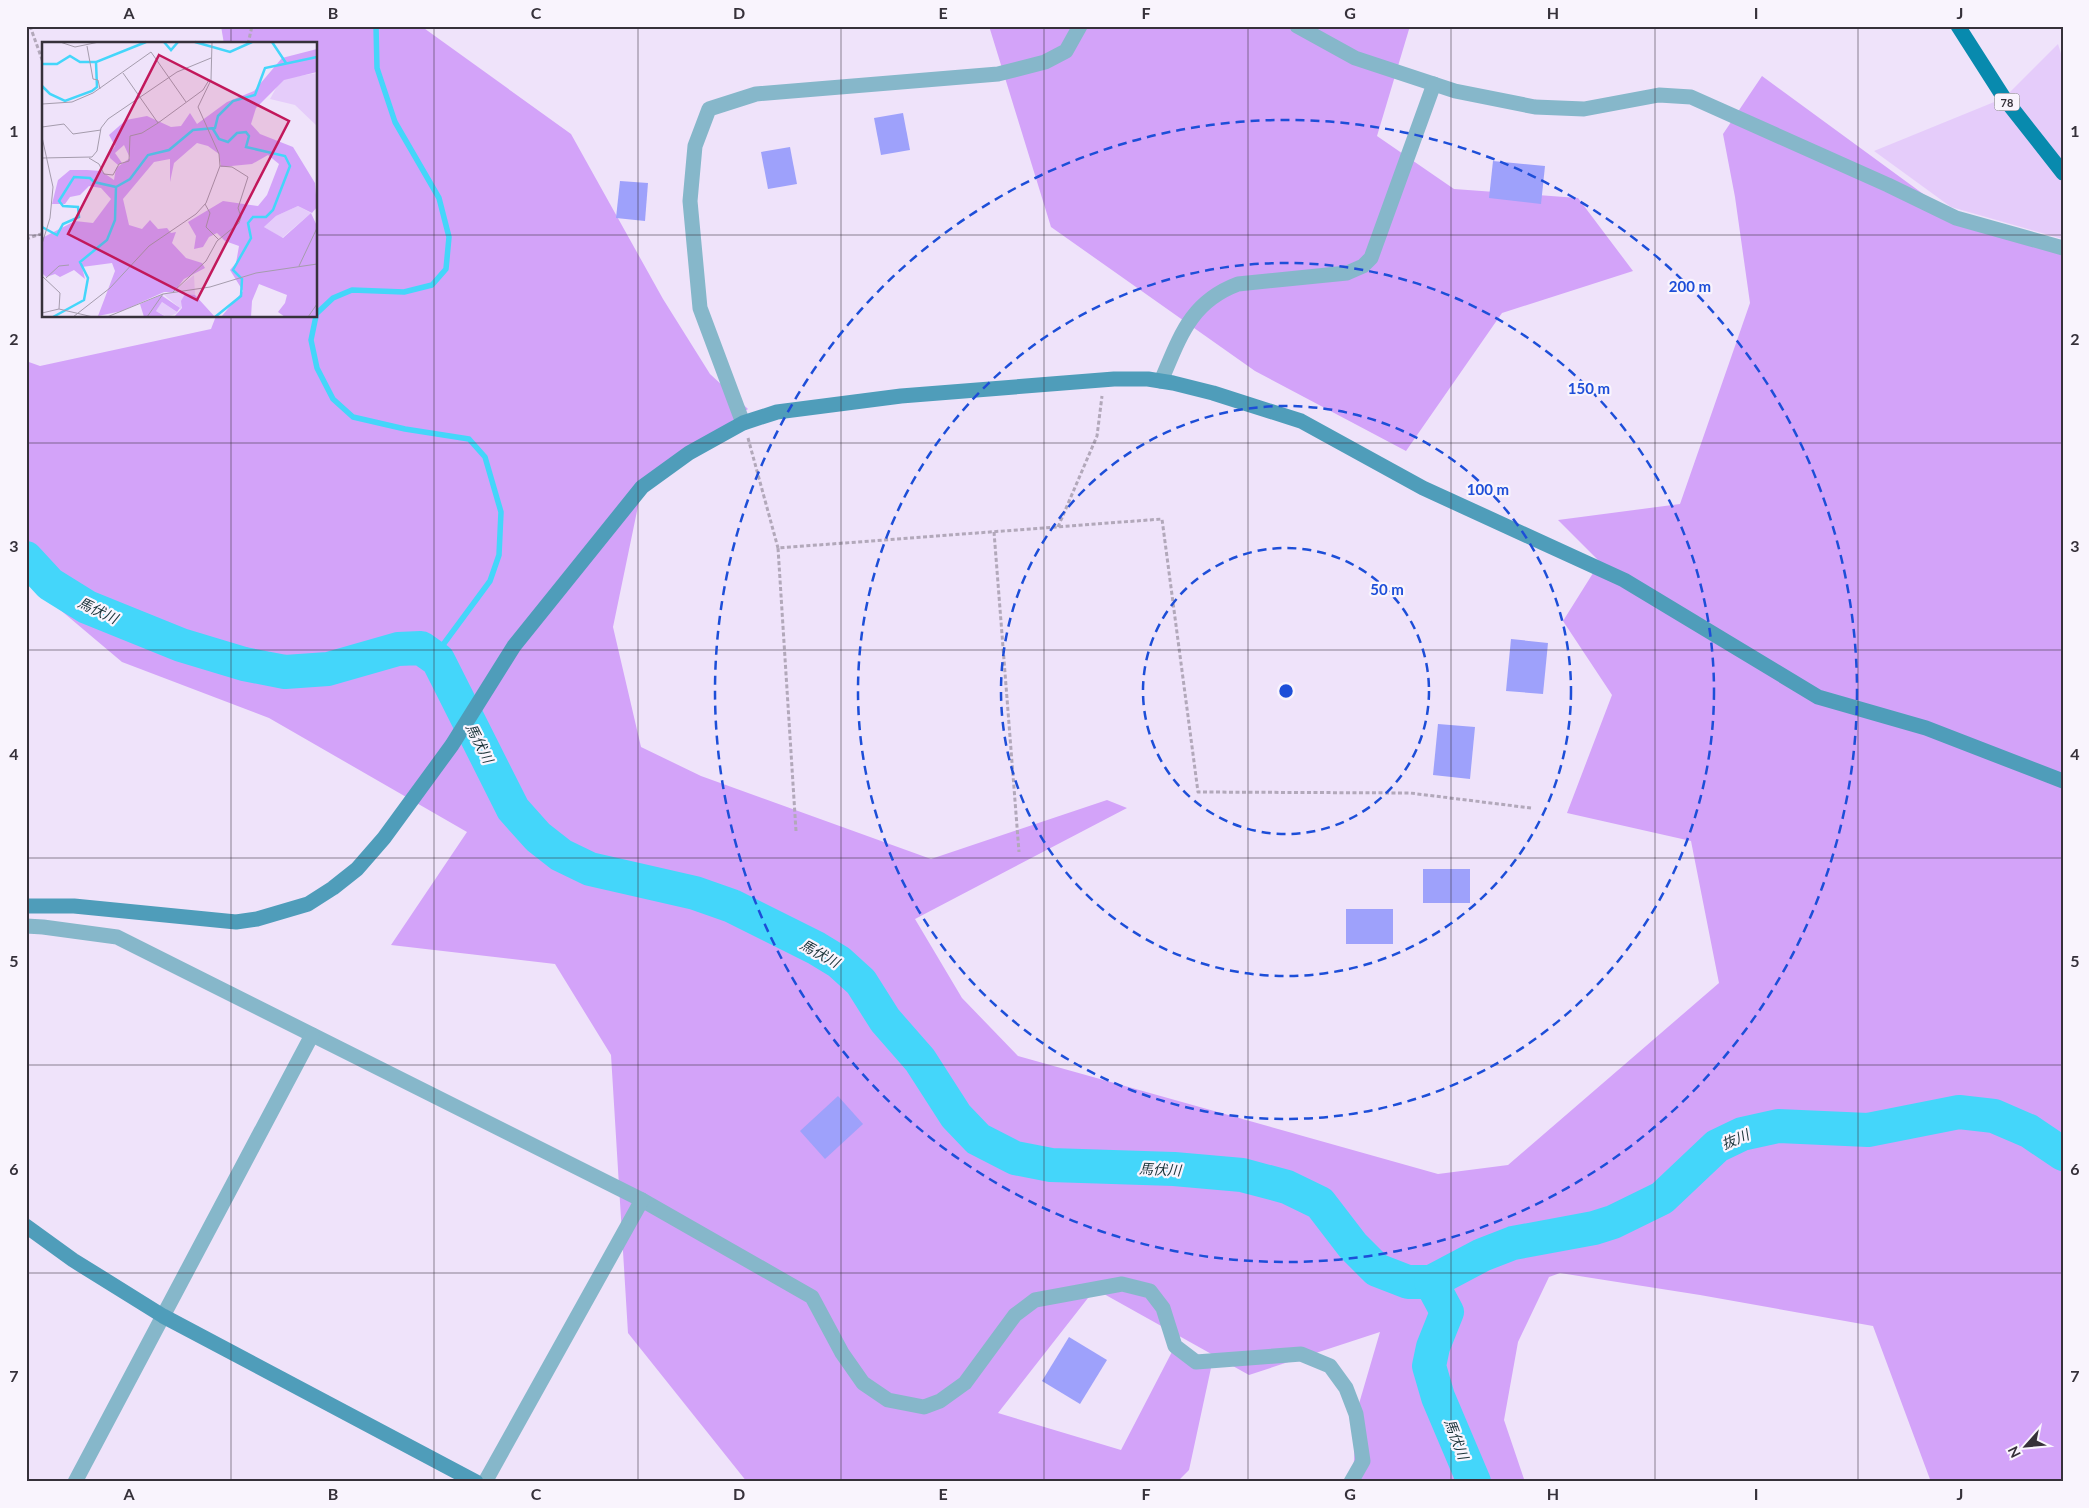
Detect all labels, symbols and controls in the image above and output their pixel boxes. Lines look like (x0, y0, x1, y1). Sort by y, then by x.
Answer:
text: A (122, 3, 135, 22)
text: B (328, 3, 338, 22)
text: C (531, 3, 542, 22)
text: D (733, 3, 745, 22)
text: E (938, 3, 948, 22)
text: F (1141, 3, 1151, 22)
text: G (1344, 3, 1356, 22)
text: H (1547, 3, 1559, 22)
text: I (1754, 3, 1758, 22)
text: J (1957, 3, 1963, 22)
inset map (42, 42, 318, 318)
road number: 78 (1994, 94, 2020, 110)
text: 1 (9, 121, 19, 140)
text: 1 (2070, 121, 2080, 140)
text: 200 m (1669, 277, 1711, 295)
text: 2 (9, 329, 19, 348)
text: 2 (2070, 329, 2080, 348)
text: 150 m (1568, 379, 1610, 397)
text: 100 m (1467, 480, 1509, 498)
text: 3 (9, 536, 19, 555)
text: 3 (2070, 536, 2080, 555)
text: 50 m (1370, 580, 1404, 598)
water label: 馬伏川 (75, 593, 122, 627)
centre of rings (1277, 682, 1295, 700)
water label: 馬伏川 (463, 720, 498, 767)
text: 4 (9, 744, 19, 763)
text: 4 (2070, 744, 2080, 763)
water label: 馬伏川 (798, 935, 844, 972)
text: 5 (9, 951, 19, 970)
text: 5 (2070, 951, 2080, 970)
water label: 抜川 (1719, 1125, 1753, 1152)
text: 6 (9, 1159, 19, 1178)
water label: 馬伏川 (1139, 1159, 1183, 1179)
text: 6 (2070, 1159, 2080, 1178)
text: 7 (9, 1366, 19, 1385)
text: 7 (2070, 1366, 2080, 1385)
water label: 馬伏川 (1442, 1416, 1473, 1464)
north arrow (2002, 1420, 2052, 1470)
text: N (2004, 1443, 2024, 1461)
text: A (122, 1484, 135, 1503)
text: B (328, 1484, 338, 1503)
text: C (531, 1484, 542, 1503)
text: D (733, 1484, 745, 1503)
text: E (938, 1484, 948, 1503)
text: F (1141, 1484, 1151, 1503)
text: G (1344, 1484, 1356, 1503)
text: H (1547, 1484, 1559, 1503)
text: I (1754, 1484, 1758, 1503)
text: J (1957, 1484, 1963, 1503)

